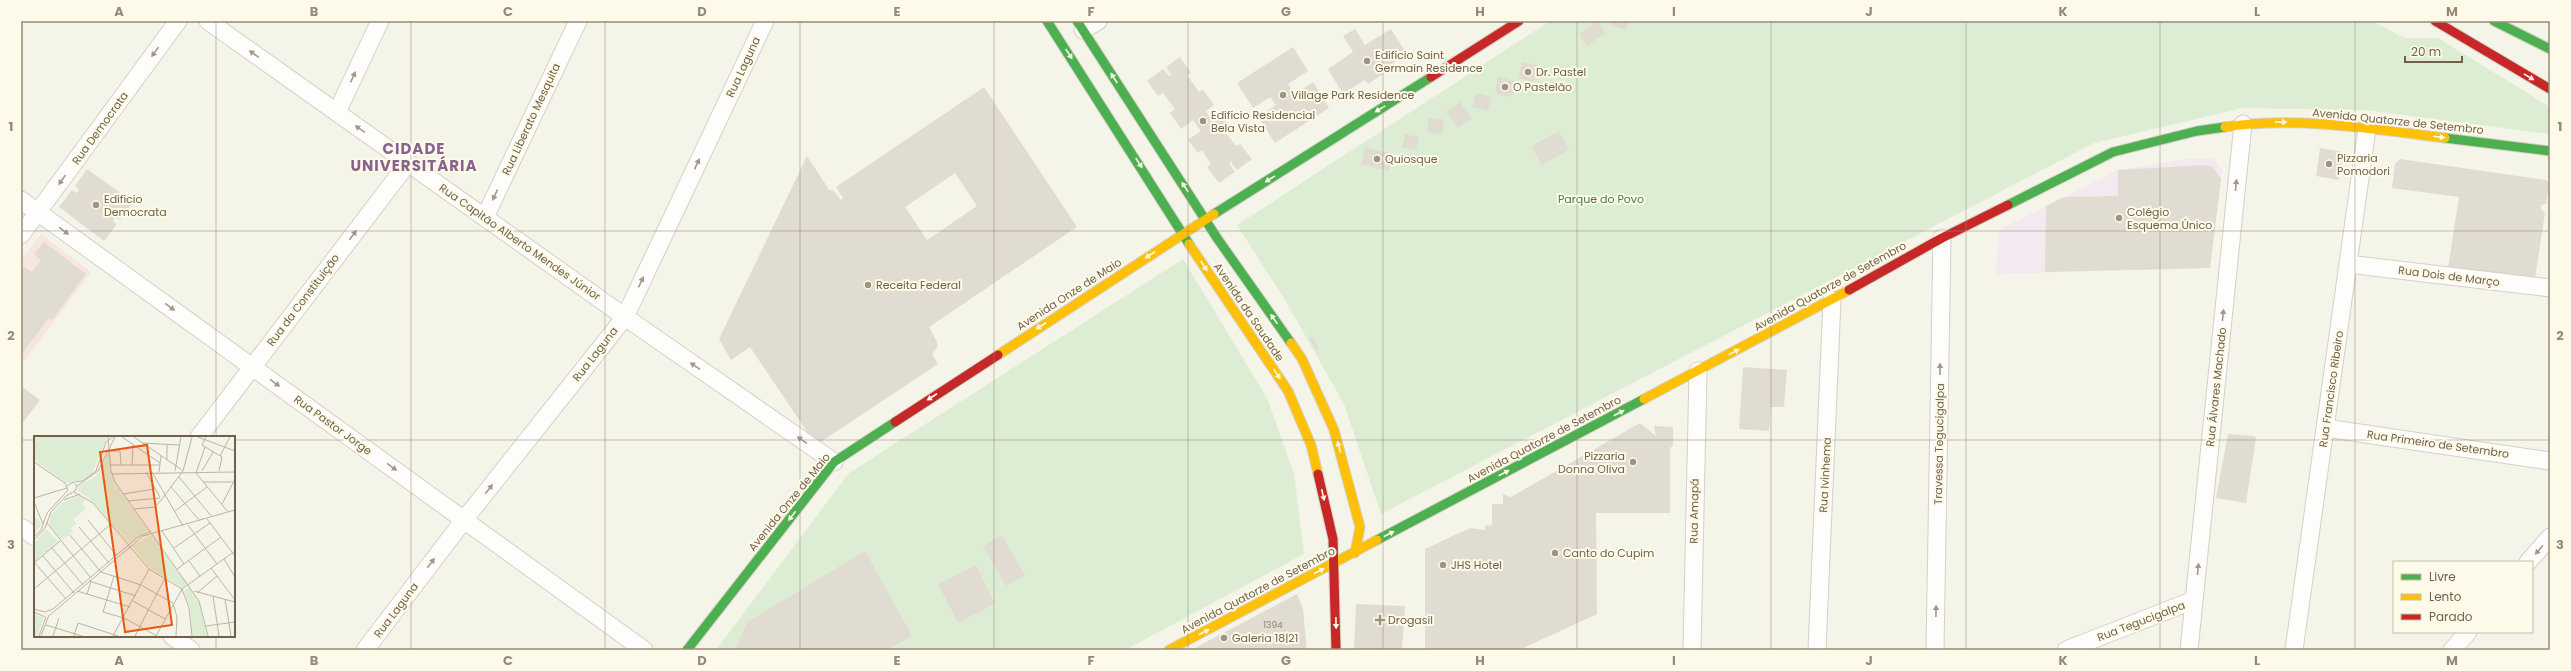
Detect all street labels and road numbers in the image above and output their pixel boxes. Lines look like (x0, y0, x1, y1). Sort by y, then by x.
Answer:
street label: Rua Laguna (722, 34, 764, 100)
street label: Rua Liberato Mesquita (498, 60, 564, 178)
street label: Rua Democrata (68, 88, 132, 168)
street label: Avenida Quatorze de Setembro (2312, 104, 2484, 138)
street label: Rua Capitão Alberto Mendes Júnior (436, 180, 604, 304)
street label: Avenida Quatorze de Setembro (1751, 237, 1909, 335)
street label: Rua da Constituição (263, 251, 343, 349)
street label: Avenida Onze de Maio (1013, 254, 1125, 334)
street label: Avenida da Saudade (1210, 260, 1288, 365)
street label: Rua Dois de Março (2397, 262, 2501, 290)
street label: Rua Laguna (569, 323, 621, 385)
street label: Rua Álvares Machado (2202, 327, 2230, 447)
street label: Rua Francisco Ribeiro (2315, 330, 2347, 448)
street label: Travessa Tegucigalpa (1930, 383, 1948, 505)
street label: Rua Pastor Jorge (291, 391, 375, 459)
street label: Avenida Quatorze de Setembro (1464, 392, 1624, 486)
street label: Rua Primeiro de Setembro (2366, 426, 2510, 462)
street label: Rua Ivinhema (1815, 437, 1835, 513)
street label: Avenida Onze de Maio (744, 449, 834, 555)
street label: Rua Amapá (1685, 478, 1703, 544)
street label: Avenida Quatorze de Setembro (1178, 543, 1338, 637)
street label: Rua Laguna (370, 579, 422, 641)
street label: Rua Tegucigalpa (2095, 597, 2187, 645)

